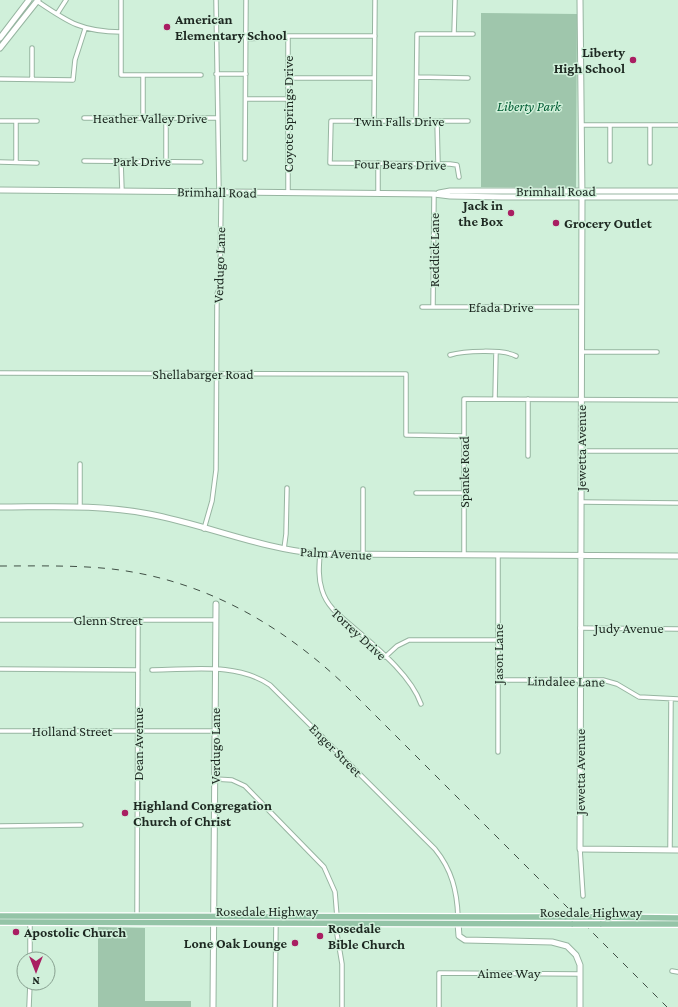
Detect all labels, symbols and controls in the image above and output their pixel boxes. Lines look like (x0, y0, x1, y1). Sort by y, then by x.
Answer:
place label: American Elementary School (174, 11, 287, 43)
marker: American Elementary School (162, 22, 172, 32)
place label: Liberty High School (554, 44, 625, 76)
street label: Coyote Springs Drive (280, 55, 296, 173)
marker: Liberty High School (628, 55, 638, 65)
park label: Liberty Park (497, 98, 562, 114)
street label: Heather Valley Drive (93, 110, 207, 126)
street label: Twin Falls Drive (354, 113, 444, 129)
street label: Park Drive (113, 153, 171, 169)
street label: Four Bears Drive (354, 155, 446, 173)
street label: Brimhall Road (177, 183, 258, 201)
street label: Brimhall Road (516, 183, 597, 199)
place label: Jack in the Box (458, 197, 504, 229)
marker: Jack in the Box (506, 208, 516, 218)
street label: Reddick Lane (426, 213, 442, 287)
place label: Grocery Outlet (564, 215, 653, 231)
marker: Grocery Outlet (551, 218, 561, 228)
street label: Verdugo Lane (210, 227, 228, 303)
street label: Efada Drive (468, 299, 534, 315)
street label: Shellabarger Road (152, 366, 254, 382)
street label: Jewetta Avenue (573, 405, 589, 493)
street label: Spanke Road (456, 436, 472, 508)
street label: Palm Avenue (300, 543, 372, 563)
street label: Torrey Drive (328, 605, 390, 663)
street label: Glenn Street (73, 612, 143, 628)
street label: Judy Avenue (592, 620, 664, 636)
street label: Jason Lane (490, 624, 506, 686)
street label: Lindalee Lane (527, 672, 605, 690)
street label: Dean Avenue (130, 707, 146, 781)
street label: Verdugo Lane (207, 708, 223, 784)
street label: Enger Street (306, 720, 366, 780)
street label: Holland Street (32, 723, 113, 739)
street label: Jewetta Avenue (572, 729, 588, 817)
place label: Highland Congregation Church of Christ (133, 797, 272, 829)
marker: Highland Congregation Church of Christ (120, 808, 130, 818)
street label: Rosedale Highway (216, 903, 319, 919)
street label: Rosedale Highway (540, 904, 643, 920)
place label: Rosedale Bible Church (328, 920, 405, 952)
place label: Apostolic Church (23, 924, 126, 940)
marker: Apostolic Church (11, 927, 21, 937)
marker: Rosedale Bible Church (315, 931, 325, 941)
place label: Lone Oak Lounge (184, 935, 287, 951)
marker: Lone Oak Lounge (290, 938, 300, 948)
north arrow (16, 951, 56, 991)
street label: Aimee Way (478, 965, 541, 981)
text: N (32, 975, 40, 987)

